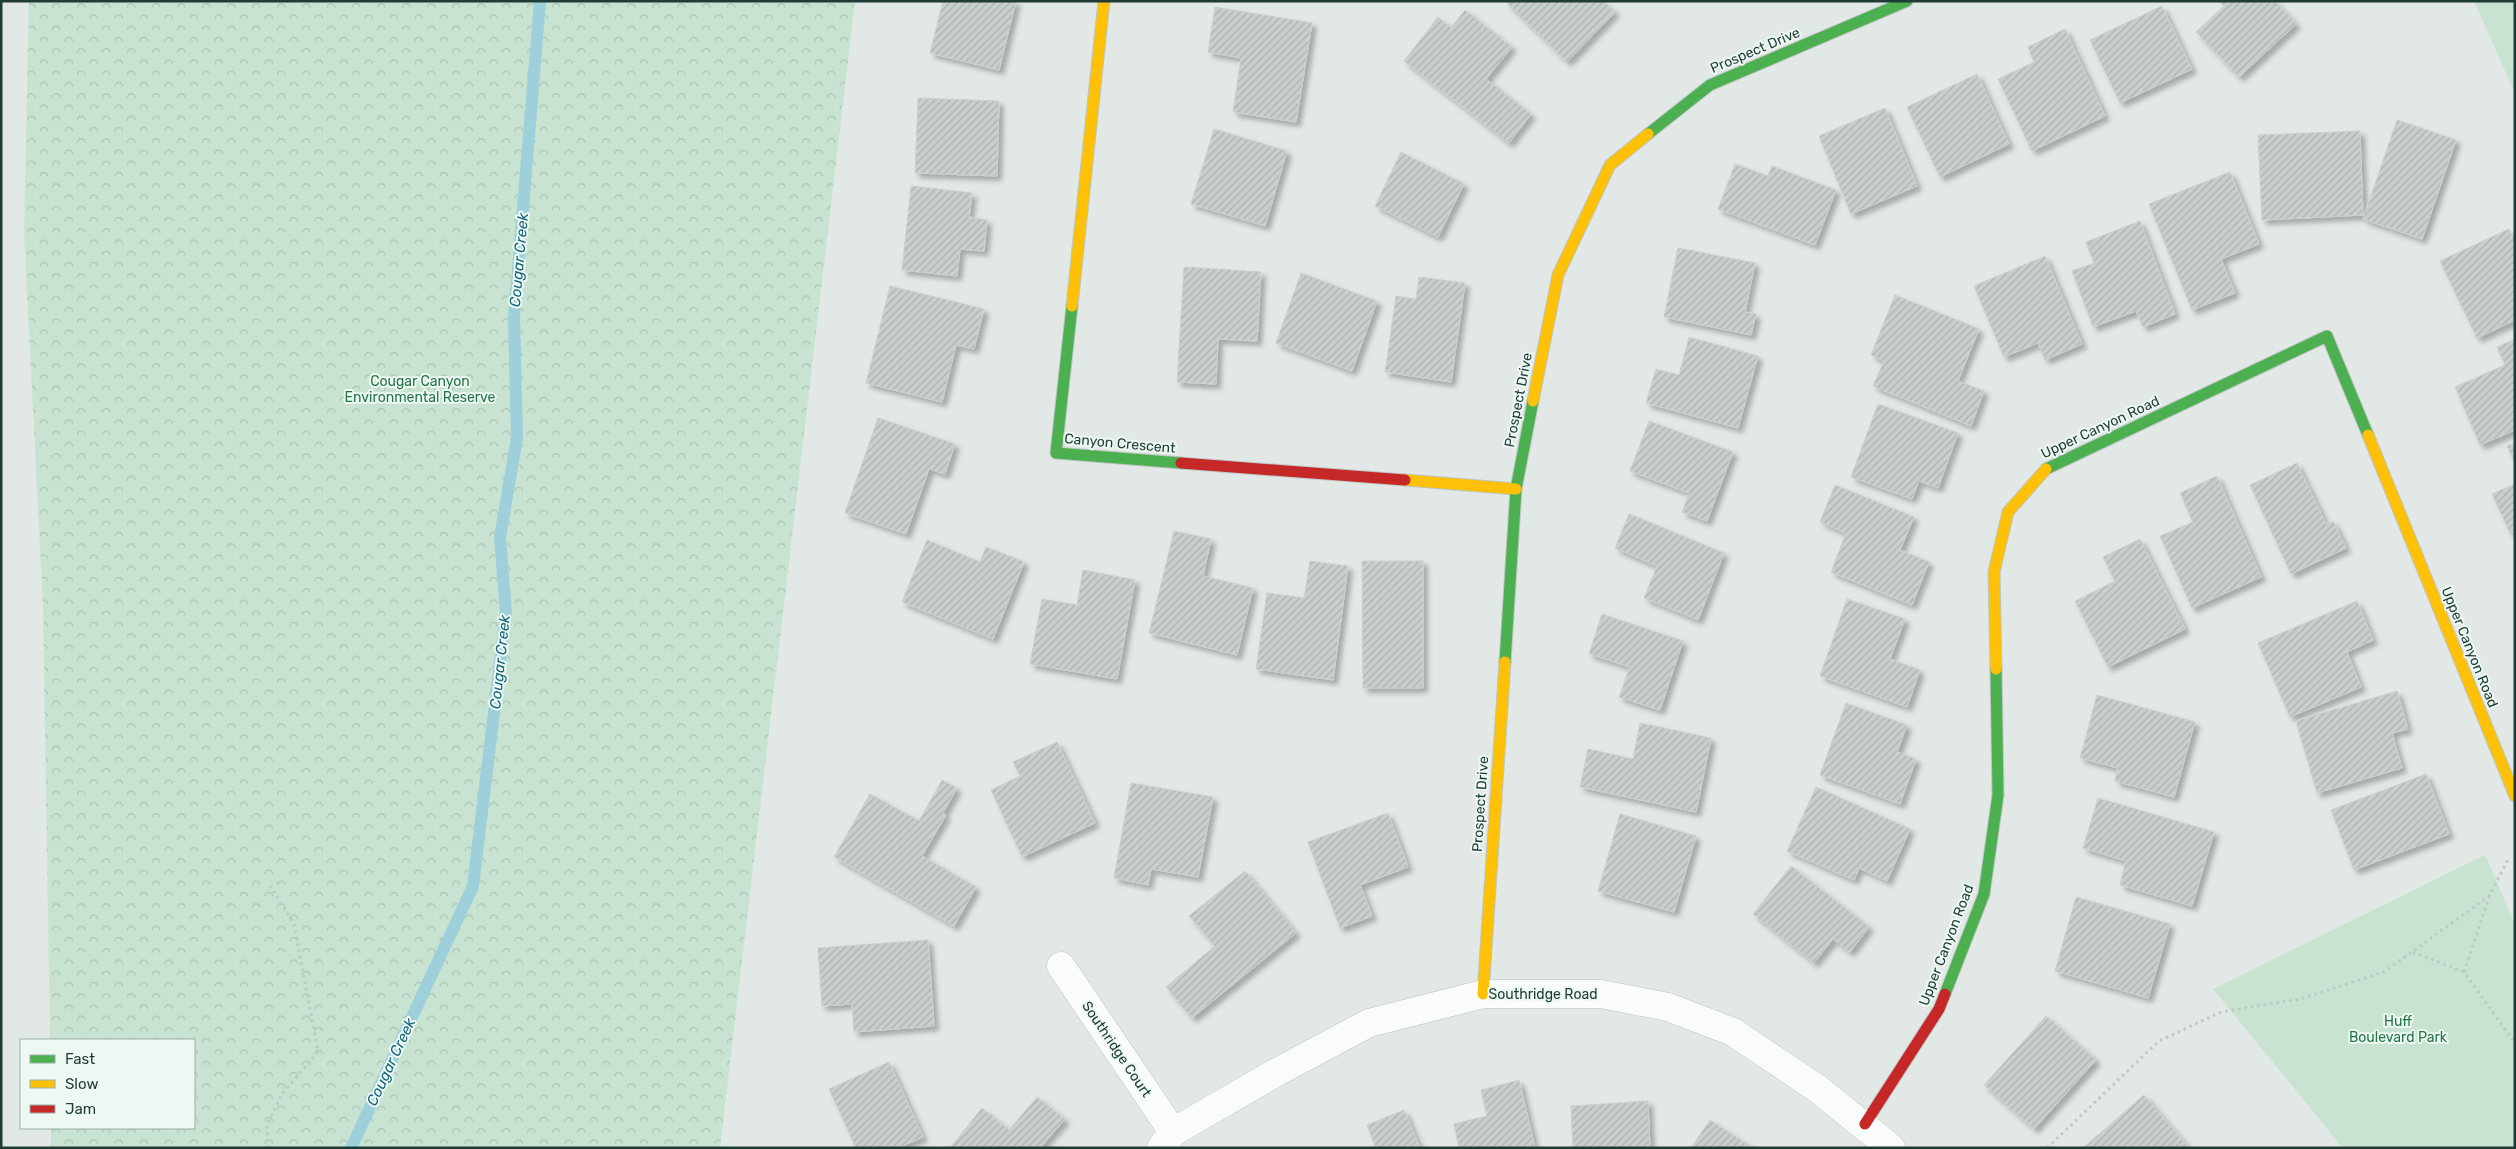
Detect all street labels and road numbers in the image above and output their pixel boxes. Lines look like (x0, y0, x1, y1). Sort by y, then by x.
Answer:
street label: Prospect Drive (1708, 24, 1803, 77)
street label: Prospect Drive (1501, 351, 1536, 449)
street label: Upper Canyon Road (2038, 393, 2162, 462)
street label: Canyon Crescent (1064, 430, 1177, 457)
street label: Upper Canyon Road (2438, 584, 2502, 710)
street label: Prospect Drive (1469, 755, 1492, 852)
street label: Upper Canyon Road (1915, 882, 1977, 1008)
street label: Southridge Road (1488, 986, 1598, 1003)
street label: Southridge Court (1078, 998, 1155, 1101)

